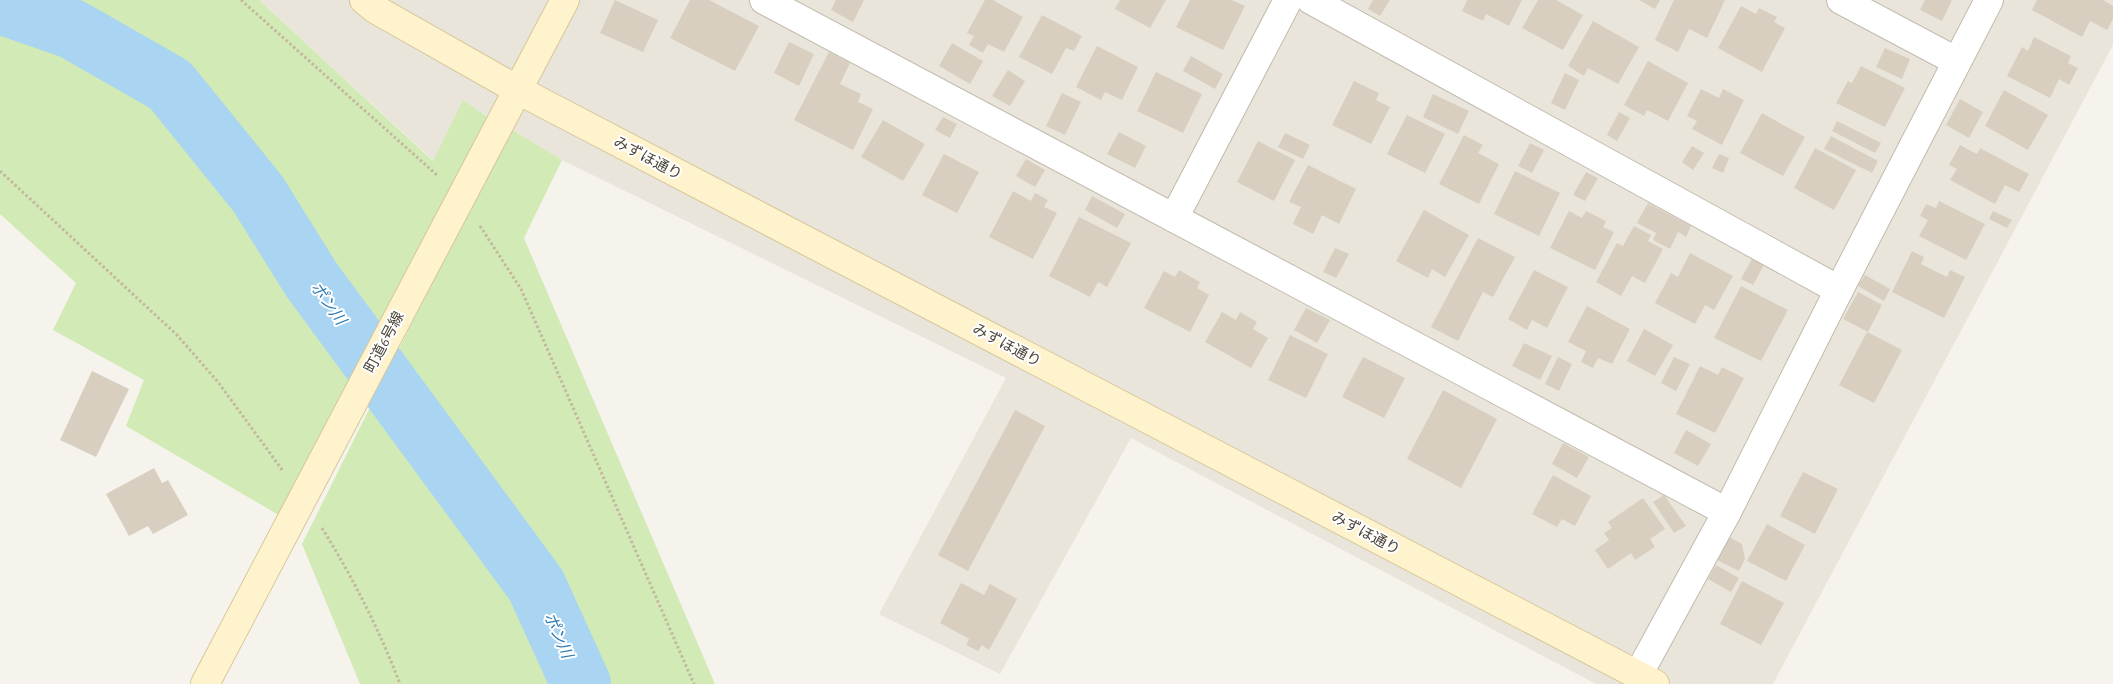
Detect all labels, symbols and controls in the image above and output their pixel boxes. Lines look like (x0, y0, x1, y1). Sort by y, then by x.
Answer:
street label: みずほ通り (611, 133, 685, 183)
water label: ポン川 (308, 279, 351, 329)
street label: 町道6号線 (361, 309, 407, 375)
street label: みずほ通り (970, 320, 1044, 370)
street label: みずほ通り (1329, 508, 1403, 558)
water label: ポン川 (541, 610, 577, 662)

